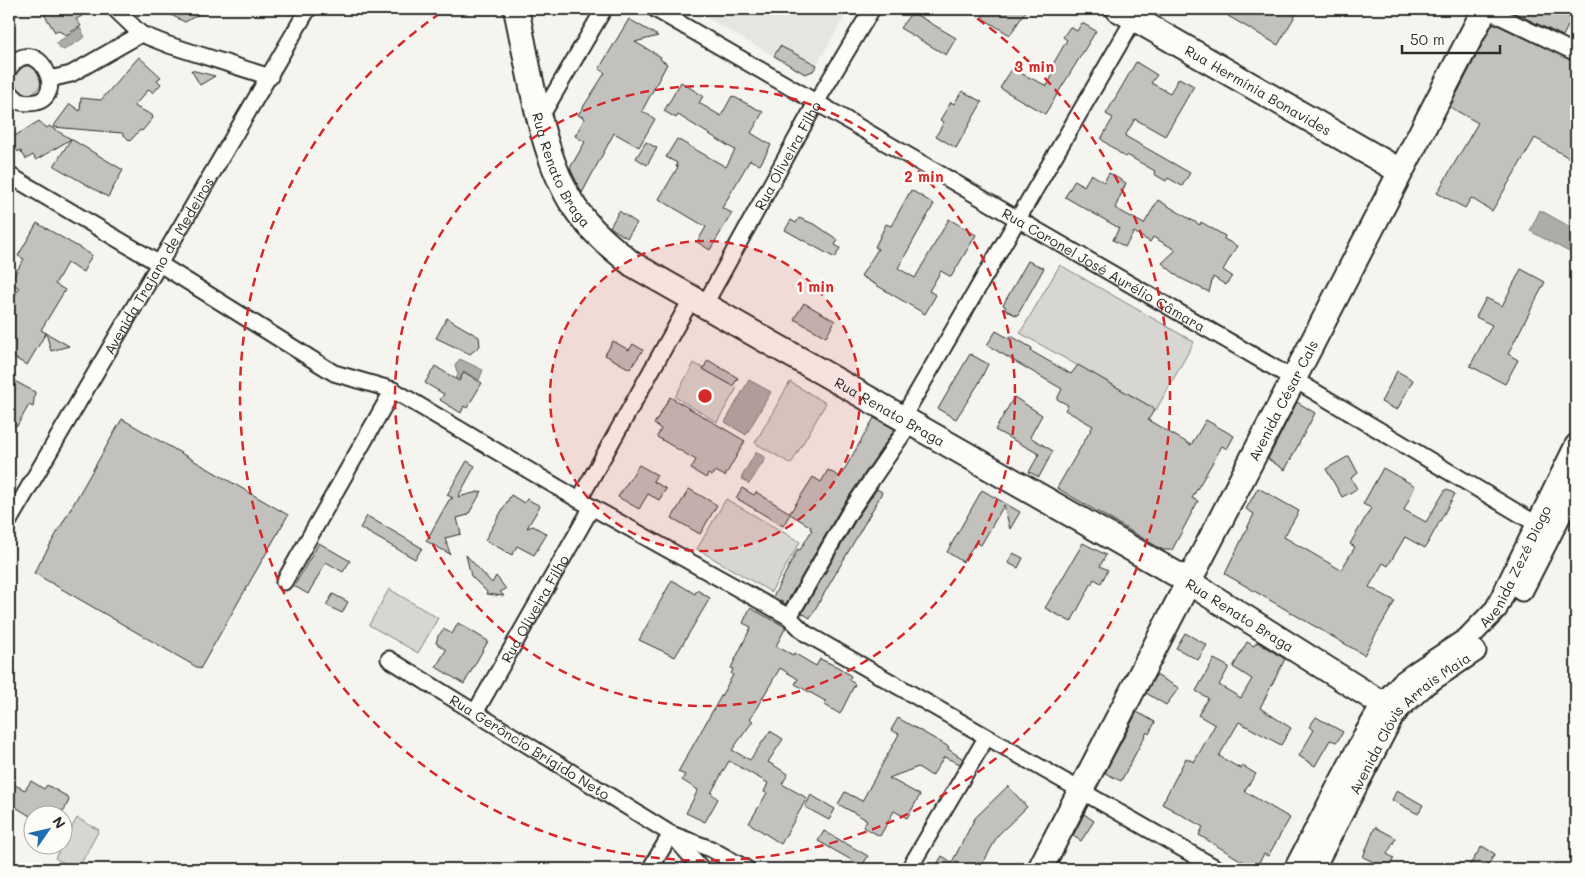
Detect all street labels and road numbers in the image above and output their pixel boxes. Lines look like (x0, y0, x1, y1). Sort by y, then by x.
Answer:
street label: Rua Hermínia Bonavides (1182, 40, 1335, 139)
street label: Rua Oliveira Filho (750, 97, 825, 213)
street label: Rua Renato Braga (529, 110, 595, 231)
street label: Avenida Trajano de Medeiros (99, 173, 217, 357)
street label: Rua Coronel José Aurélio Câmara (999, 203, 1209, 335)
street label: Avenida César Cals (1244, 336, 1322, 464)
street label: Rua Renato Braga (831, 372, 949, 450)
street label: Avenida Zezé Diogo (1474, 502, 1555, 631)
street label: Rua Oliveira Filho (496, 551, 573, 666)
street label: Rua Renato Braga (1183, 573, 1298, 656)
street label: Avenida Clóvis Arrais Maia (1344, 647, 1474, 797)
street label: Rua Gerôncio Brígido Neto (446, 690, 614, 803)

